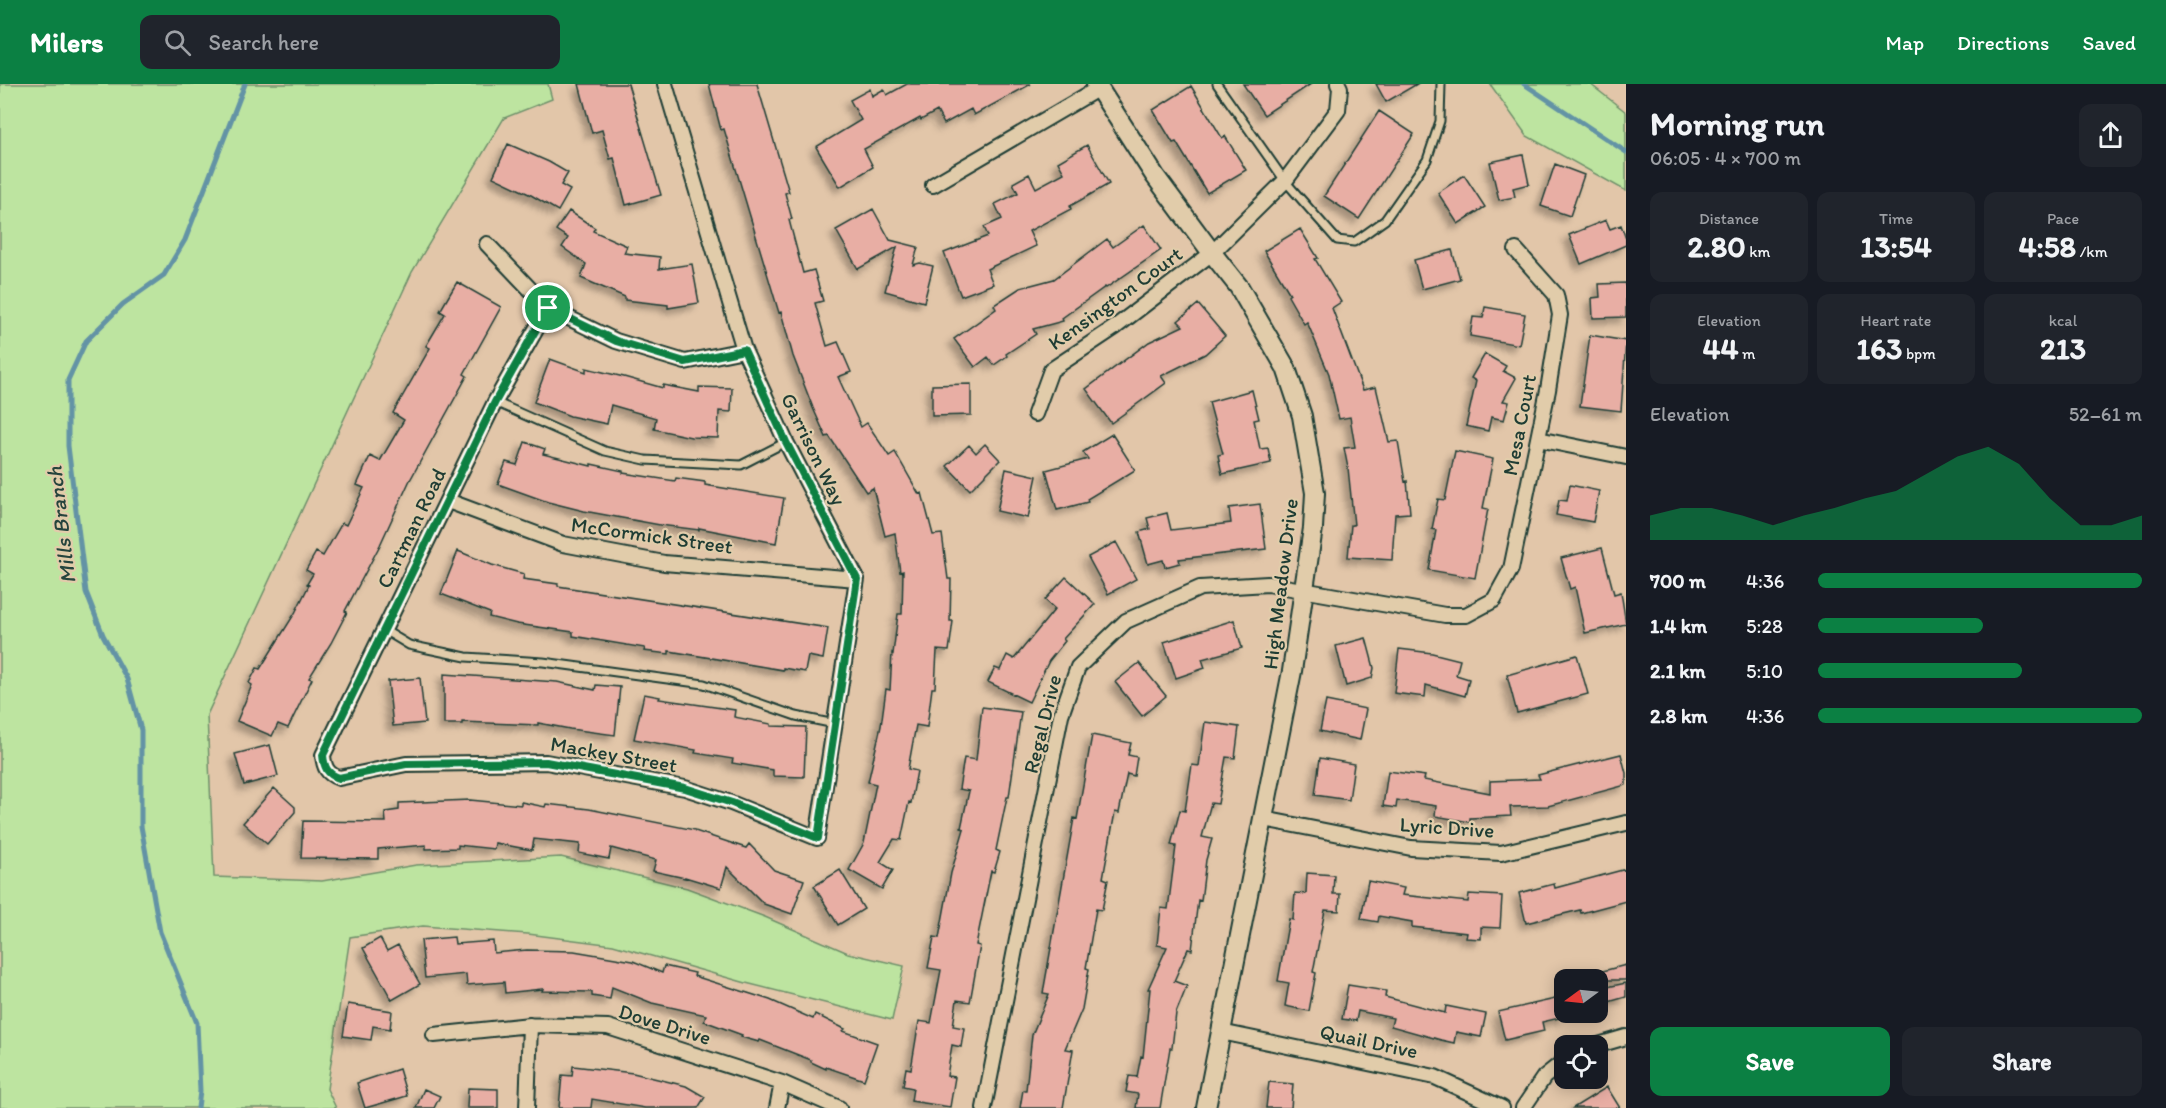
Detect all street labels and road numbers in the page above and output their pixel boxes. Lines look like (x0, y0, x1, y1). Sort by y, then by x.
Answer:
street label: Kensington Court (1043, 241, 1187, 355)
street label: Mesa Court (1497, 372, 1541, 478)
street label: Garrison Way (776, 389, 852, 509)
street label: Cartman Road (371, 464, 451, 592)
street label: High Meadow Drive (1257, 497, 1303, 671)
street label: McCormick Street (570, 511, 734, 559)
street label: Regal Drive (1018, 672, 1066, 776)
street label: Mackey Street (549, 731, 679, 777)
street label: Lyric Drive (1399, 811, 1495, 843)
street label: Dove Drive (616, 998, 714, 1050)
street label: Quail Drive (1318, 1018, 1420, 1064)

